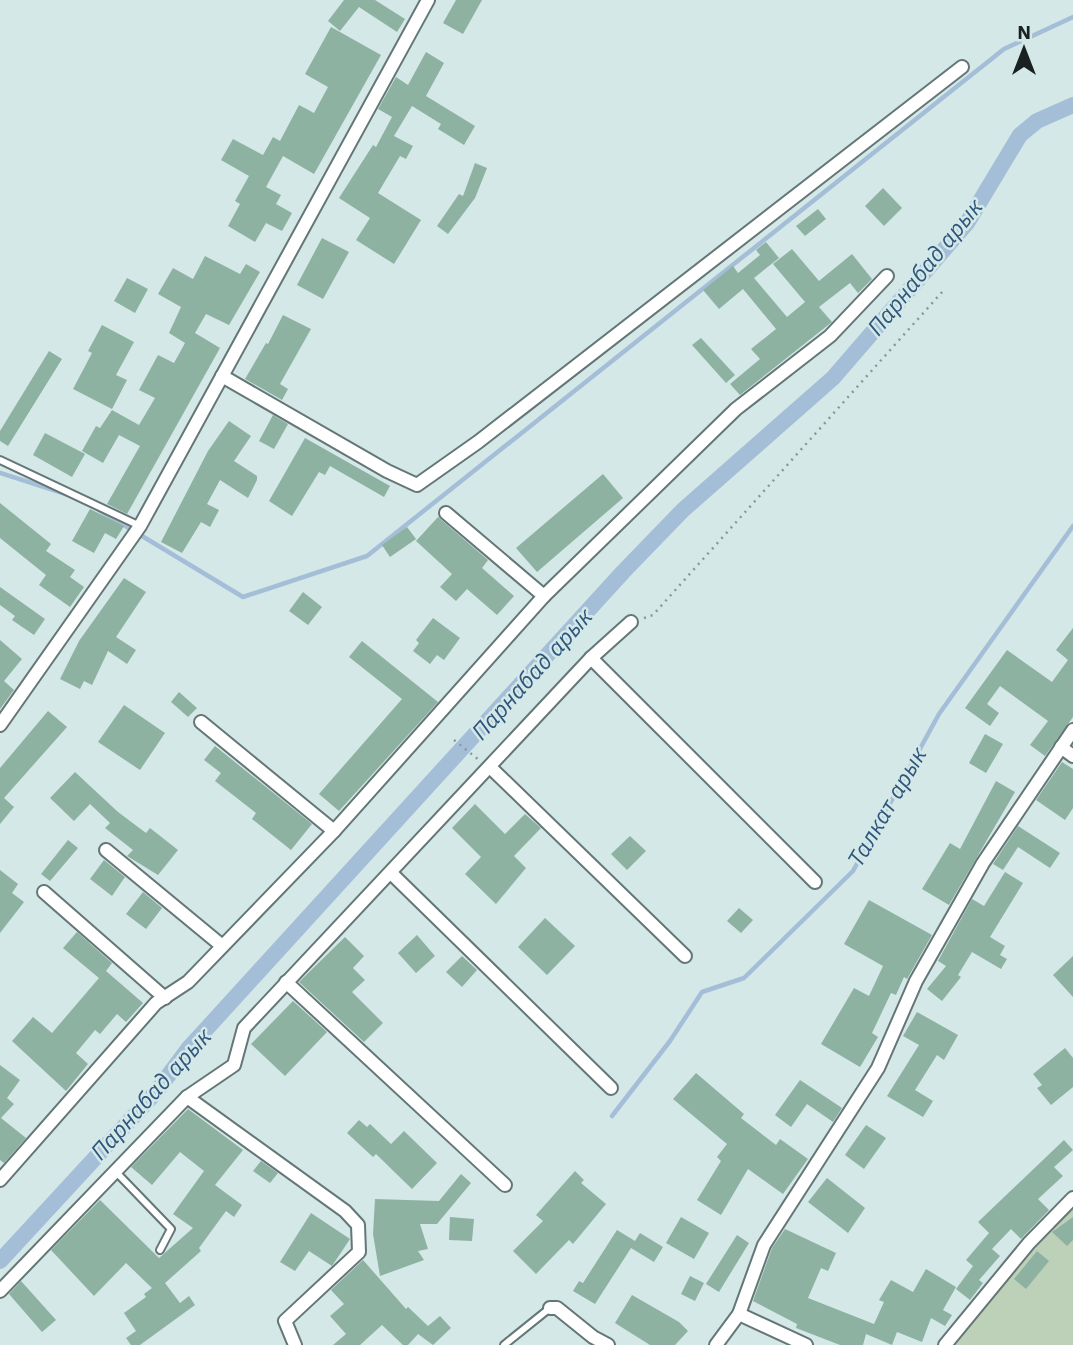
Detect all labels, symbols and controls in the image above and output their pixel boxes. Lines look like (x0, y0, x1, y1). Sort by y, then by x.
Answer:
north arrow (989, 14, 1059, 84)
text: N (1017, 20, 1031, 44)
water label: Парнабад арык (860, 191, 989, 341)
water label: Парнабад арык (464, 600, 599, 746)
water label: Талкат арык (840, 741, 933, 872)
water label: Парнабад арык (83, 1020, 218, 1166)

